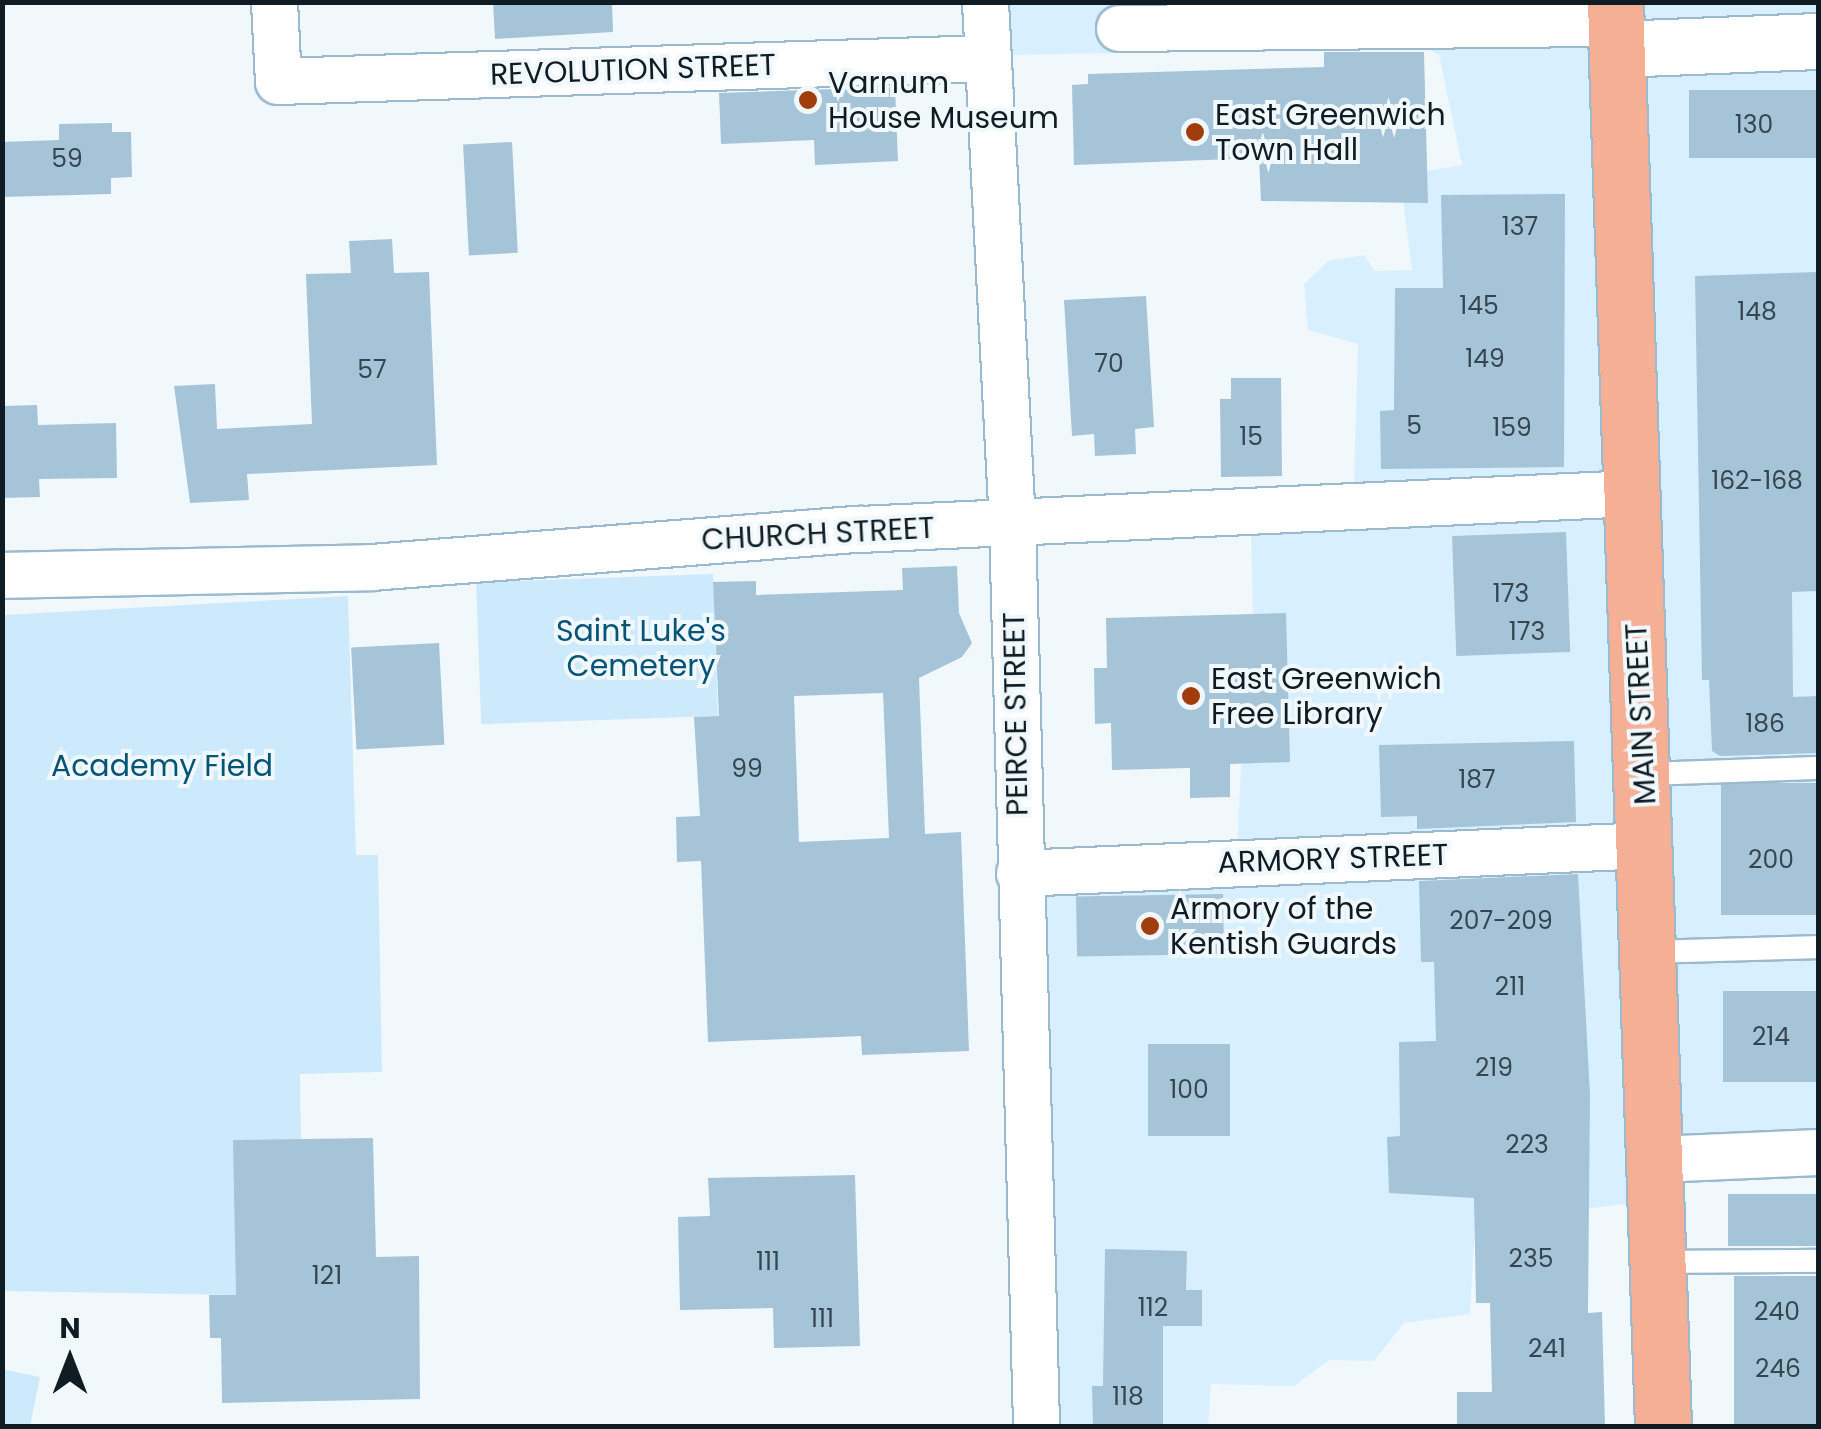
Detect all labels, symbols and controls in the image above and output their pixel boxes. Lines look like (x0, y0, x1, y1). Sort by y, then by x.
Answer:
street label: REVOLUTION STREET (489, 47, 777, 93)
place label: Varnum House Museum (828, 65, 1059, 136)
marker: Varnum House Museum (797, 89, 819, 111)
place label: East Greenwich Town Hall (1215, 97, 1446, 168)
house number: 130 (1735, 110, 1773, 140)
marker: East Greenwich Town Hall (1184, 121, 1206, 143)
house number: 59 (51, 144, 83, 174)
house number: 137 (1502, 212, 1538, 242)
house number: 145 (1459, 291, 1499, 321)
house number: 148 (1737, 297, 1777, 327)
house number: 149 (1465, 344, 1505, 374)
house number: 70 (1094, 349, 1124, 379)
house number: 57 (357, 355, 387, 385)
house number: 5 (1406, 411, 1422, 441)
house number: 159 (1492, 413, 1532, 443)
house number: 15 (1239, 422, 1263, 452)
house number: 162-168 (1711, 466, 1803, 496)
street label: CHURCH STREET (701, 510, 935, 558)
house number: 173 (1493, 579, 1529, 609)
street label: PEIRCE STREET (996, 612, 1036, 816)
park label: Saint Luke's Cemetery (556, 613, 726, 684)
house number: 173 (1509, 617, 1545, 647)
street label: MAIN STREET (1618, 622, 1664, 806)
place label: East Greenwich Free Library (1211, 661, 1442, 732)
marker: East Greenwich Free Library (1180, 685, 1202, 707)
house number: 186 (1745, 709, 1785, 739)
park label: Academy Field (51, 748, 273, 784)
house number: 99 (731, 754, 763, 784)
house number: 187 (1458, 765, 1496, 795)
street label: ARMORY STREET (1217, 837, 1449, 881)
house number: 200 (1748, 845, 1794, 875)
place label: Armory of the Kentish Guards (1170, 891, 1397, 962)
house number: 207-209 (1449, 906, 1553, 936)
marker: Armory of the Kentish Guards (1139, 915, 1161, 937)
house number: 211 (1495, 972, 1525, 1002)
house number: 214 (1752, 1022, 1790, 1052)
house number: 219 (1475, 1053, 1513, 1083)
house number: 100 (1169, 1075, 1209, 1105)
house number: 223 (1505, 1130, 1549, 1160)
house number: 235 (1509, 1244, 1553, 1274)
house number: 111 (756, 1247, 780, 1277)
house number: 121 (312, 1261, 342, 1291)
house number: 112 (1138, 1293, 1168, 1323)
house number: 240 (1754, 1297, 1800, 1327)
house number: 111 (810, 1304, 834, 1334)
north arrow (20, 1309, 120, 1409)
text: N (59, 1309, 81, 1348)
house number: 241 (1528, 1334, 1566, 1364)
house number: 246 (1755, 1354, 1801, 1384)
house number: 118 (1112, 1382, 1144, 1412)

